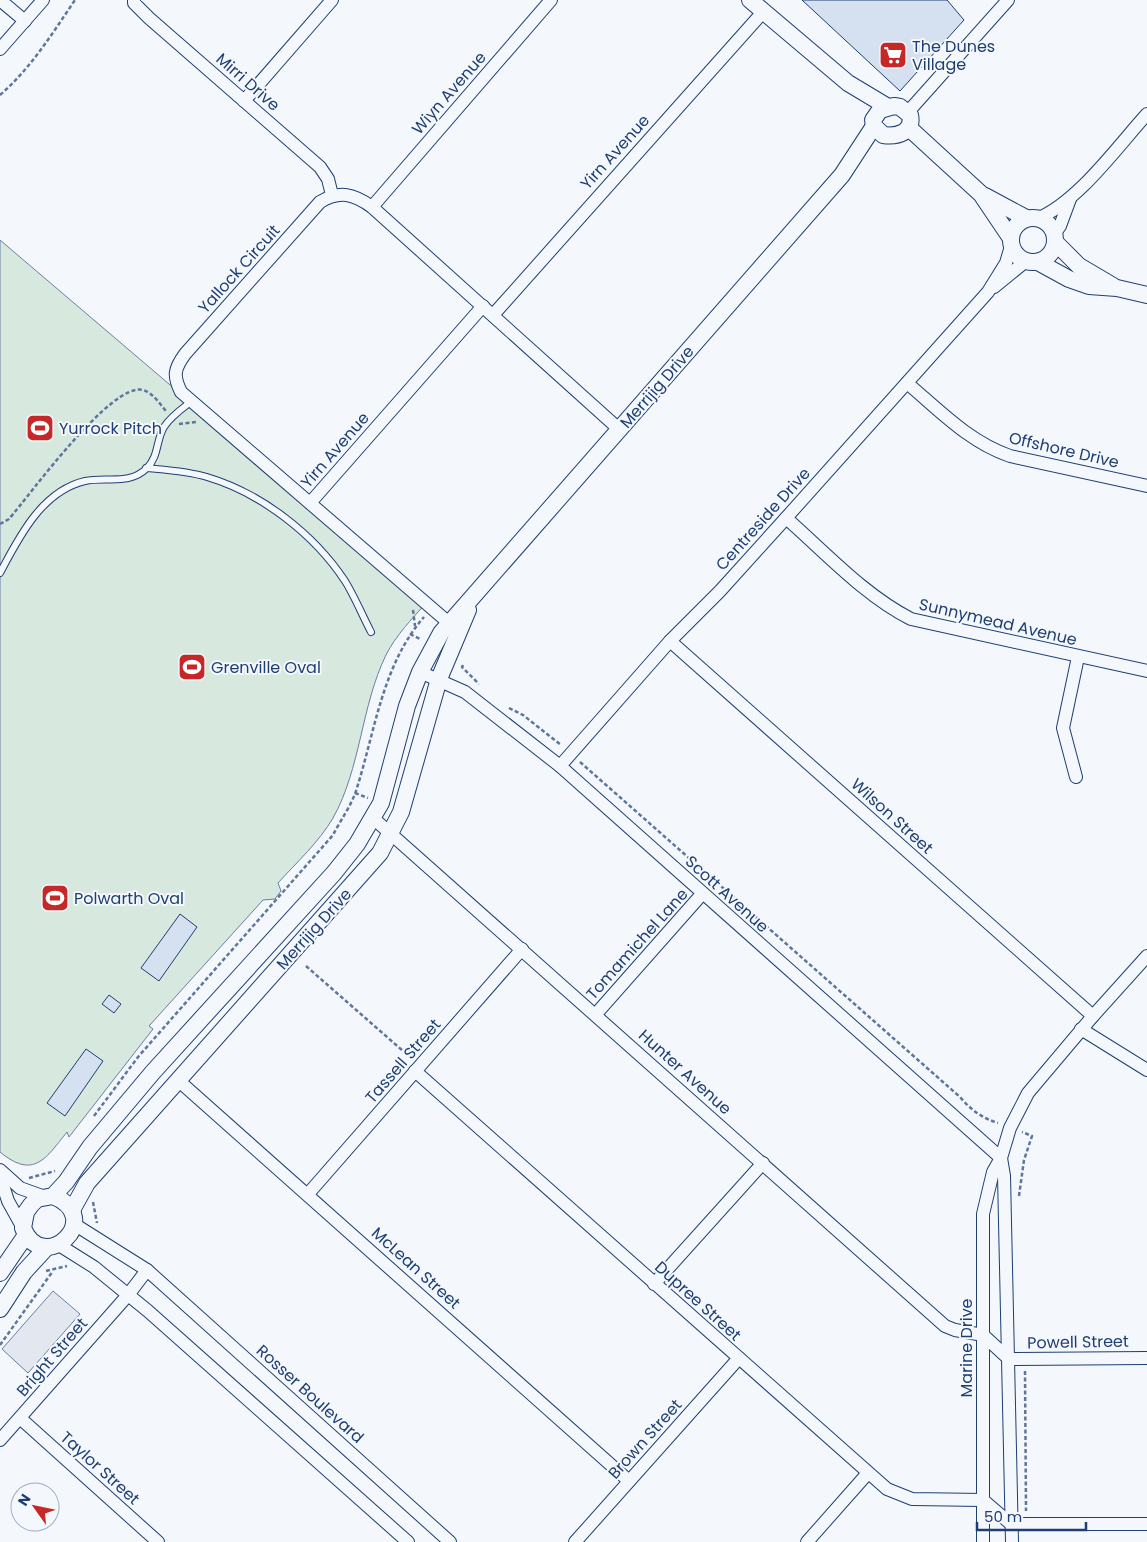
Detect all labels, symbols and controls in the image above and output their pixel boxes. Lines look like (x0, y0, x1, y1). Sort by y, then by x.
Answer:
place label: The Dunes Village (912, 35, 995, 76)
supermarket icon: The Dunes Village (878, 40, 908, 70)
street label: Wiyn Avenue (406, 46, 492, 139)
street label: Mirri Drive (211, 48, 285, 116)
street label: Yirn Avenue (575, 109, 655, 195)
street label: Yallock Circuit (193, 219, 285, 318)
street label: Merrijig Drive (615, 341, 699, 433)
street label: Yirn Avenue (296, 407, 375, 493)
sports icon: Yurrock Pitch (25, 413, 55, 443)
place label: Yurrock Pitch (59, 417, 162, 440)
street label: Offshore Drive (1007, 426, 1121, 474)
street label: Centreside Drive (710, 462, 816, 576)
street label: Sunnymead Avenue (917, 593, 1079, 651)
sports icon: Grenville Oval (177, 652, 207, 682)
place label: Grenville Oval (211, 656, 321, 679)
street label: Wilson Street (846, 773, 938, 859)
street label: Scott Avenue (680, 850, 774, 938)
sports icon: Polwarth Oval (40, 883, 70, 913)
street label: Merrijig Drive (271, 883, 357, 975)
street label: Tomamichel Lane (581, 883, 693, 1005)
place label: Polwarth Oval (74, 887, 184, 910)
street label: Tassell Street (360, 1014, 446, 1108)
street label: Hunter Avenue (634, 1024, 736, 1120)
street label: McLean Street (367, 1222, 466, 1314)
street label: Dupree Street (650, 1256, 746, 1346)
street label: Marine Drive (955, 1298, 978, 1398)
street label: Bright Street (11, 1312, 93, 1401)
street label: Powell Street (1027, 1330, 1129, 1354)
street label: Rosser Boulevard (251, 1339, 369, 1449)
street label: Brown Street (603, 1394, 687, 1484)
street label: Taylor Street (55, 1426, 145, 1510)
north arrow (10, 1482, 60, 1532)
text: N (13, 1490, 35, 1510)
scale bar (977, 1500, 1086, 1532)
text: 50 m (984, 1506, 1022, 1527)

